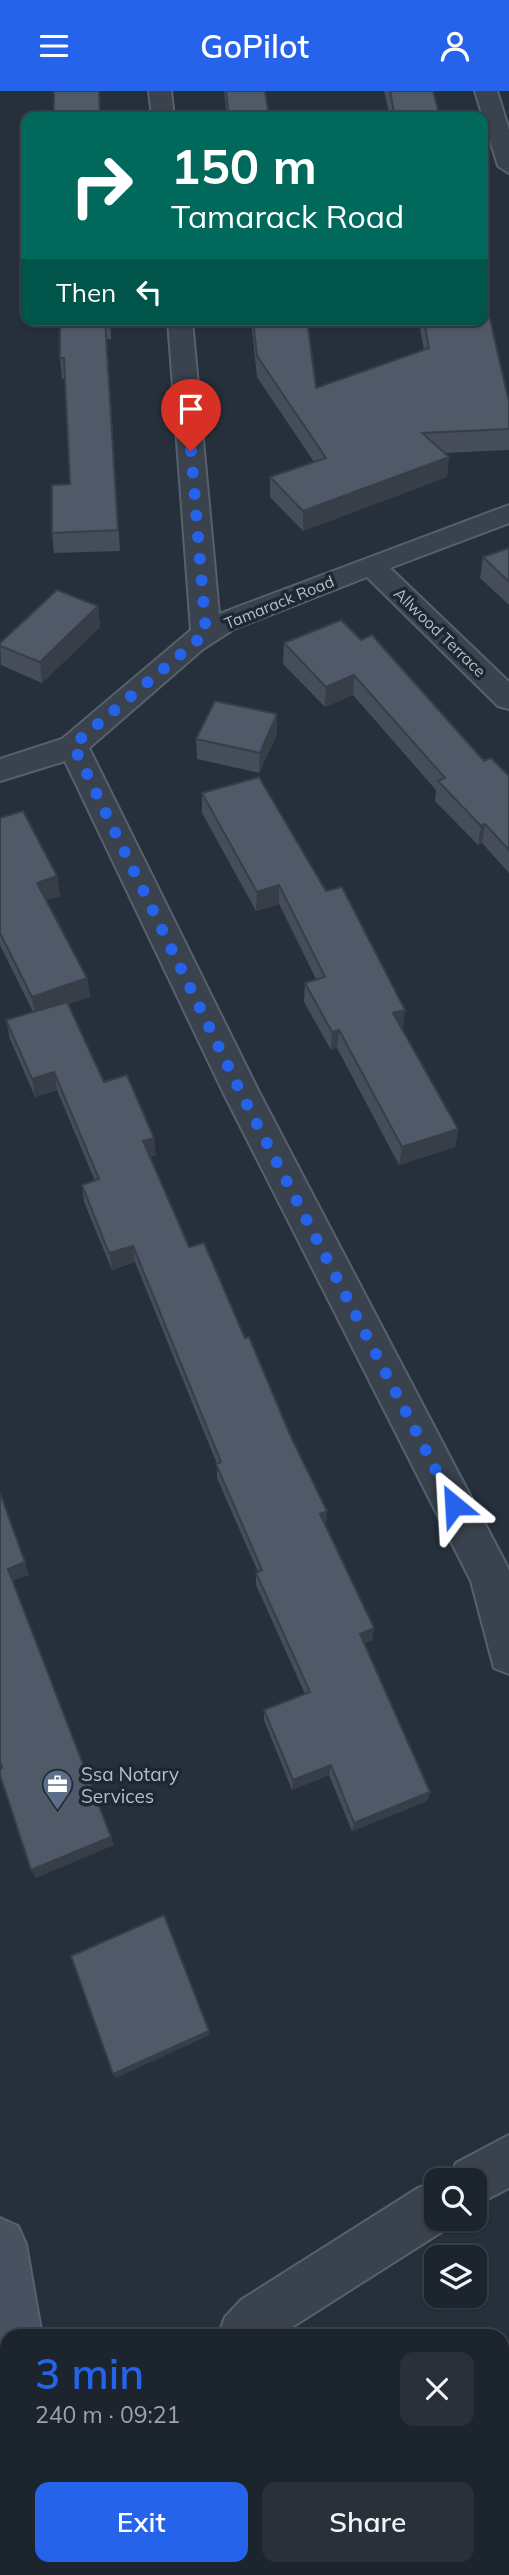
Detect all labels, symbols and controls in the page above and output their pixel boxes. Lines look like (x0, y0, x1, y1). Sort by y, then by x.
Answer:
text: GoPilot (200, 26, 309, 66)
icon: menu (35, 27, 73, 65)
icon: person (436, 27, 474, 65)
text: 150 m (171, 135, 317, 196)
icon: right (56, 140, 147, 231)
text: Tamarack Road (171, 196, 404, 236)
icon: left (130, 273, 168, 311)
text: Then (56, 276, 116, 309)
pin (161, 379, 221, 451)
icon: arrive (172, 390, 210, 428)
street label: Tamarack Road (221, 571, 337, 633)
street label: Allwood Terrace (390, 583, 490, 681)
position arrow (417, 1468, 491, 1542)
place label: Ssa Notary Services (81, 1762, 179, 1808)
office icon: Ssa Notary Services (41, 1768, 75, 1812)
map controls (424, 2168, 487, 2308)
button: search (424, 2168, 487, 2231)
button: layers (424, 2245, 487, 2308)
text: 3 min (35, 2347, 144, 2400)
button: close (400, 2352, 474, 2426)
text: 240 m · 09:21 (35, 2400, 180, 2429)
button: Exit (35, 2482, 248, 2562)
button: Share (262, 2482, 474, 2562)

